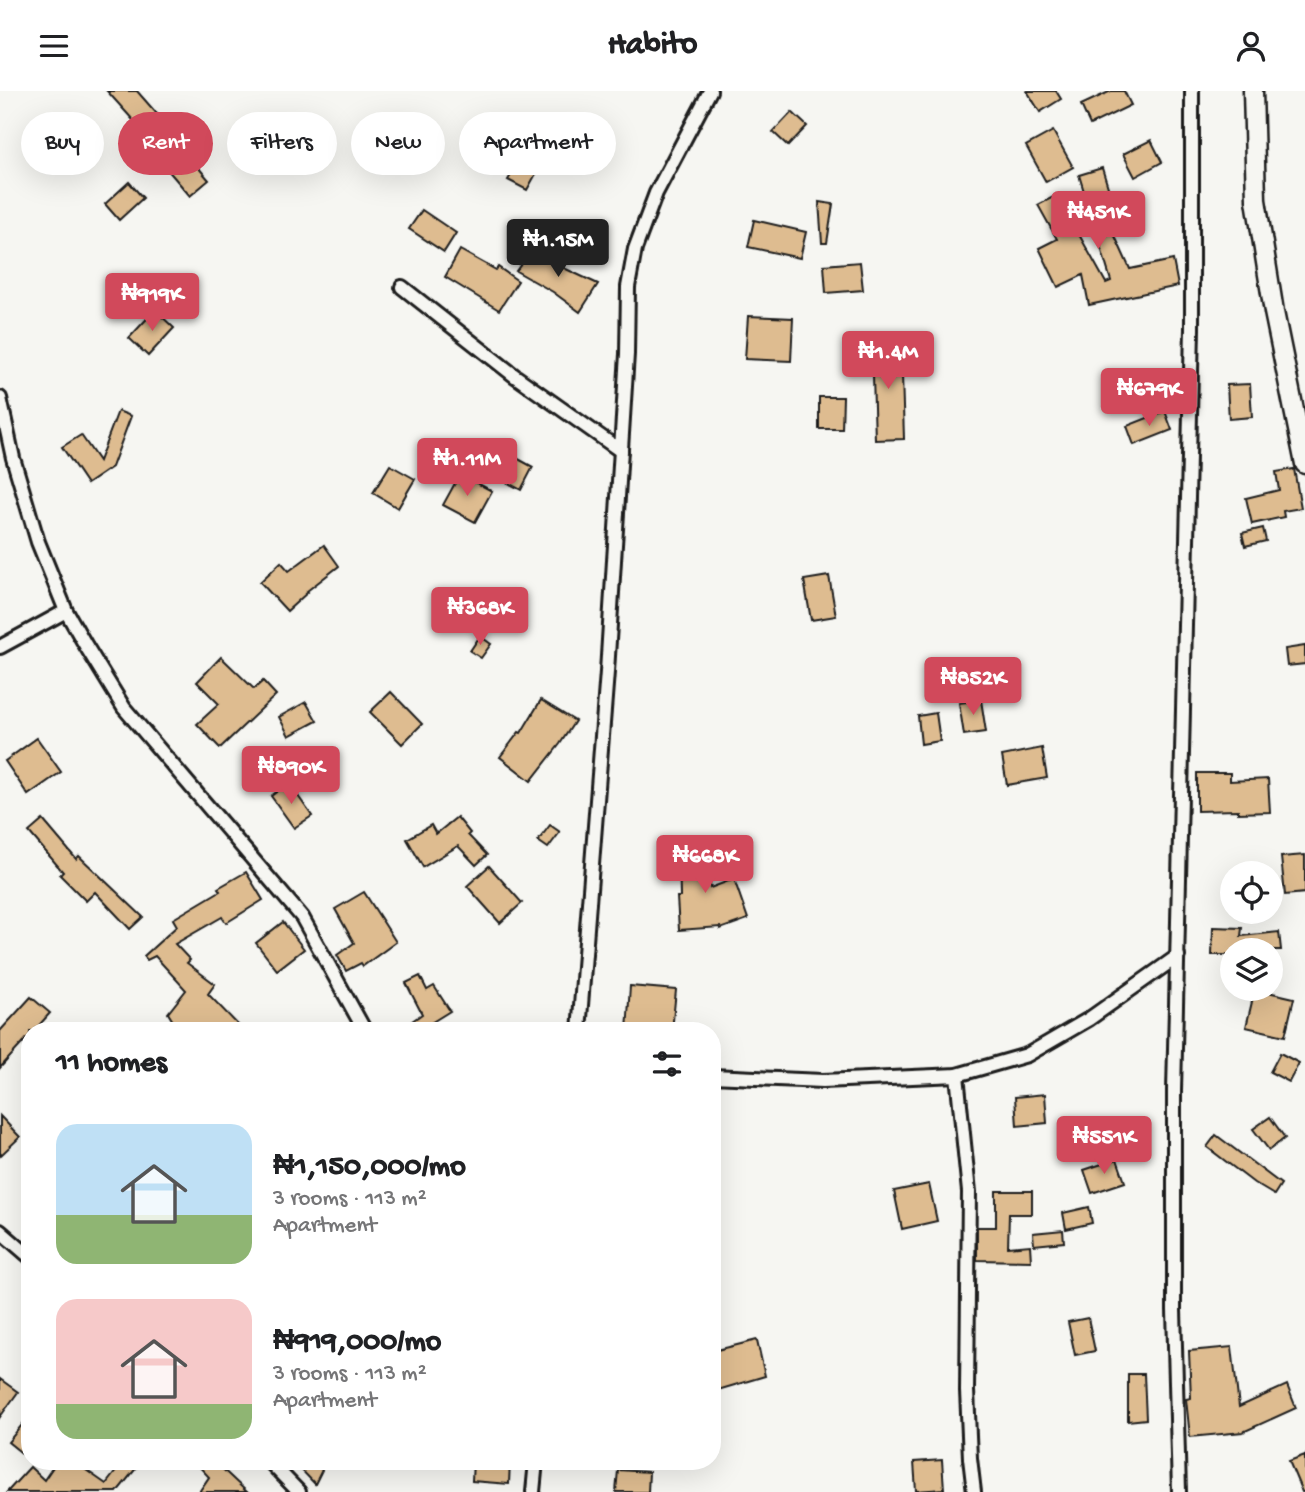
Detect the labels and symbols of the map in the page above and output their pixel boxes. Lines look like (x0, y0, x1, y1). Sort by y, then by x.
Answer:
pin: ₦451K (1049, 191, 1147, 251)
pin: ₦1.15M (501, 219, 615, 279)
pin: ₦919K (103, 273, 201, 333)
pin: ₦1.4M (839, 331, 937, 391)
pin: ₦679K (1100, 369, 1198, 428)
pin: ₦1.11M (410, 439, 524, 498)
pin: ₦368K (431, 587, 529, 647)
pin: ₦852K (924, 657, 1022, 717)
pin: ₦890K (242, 747, 340, 806)
pin: ₦668K (656, 835, 754, 895)
pin: ₦551K (1055, 1117, 1153, 1176)

